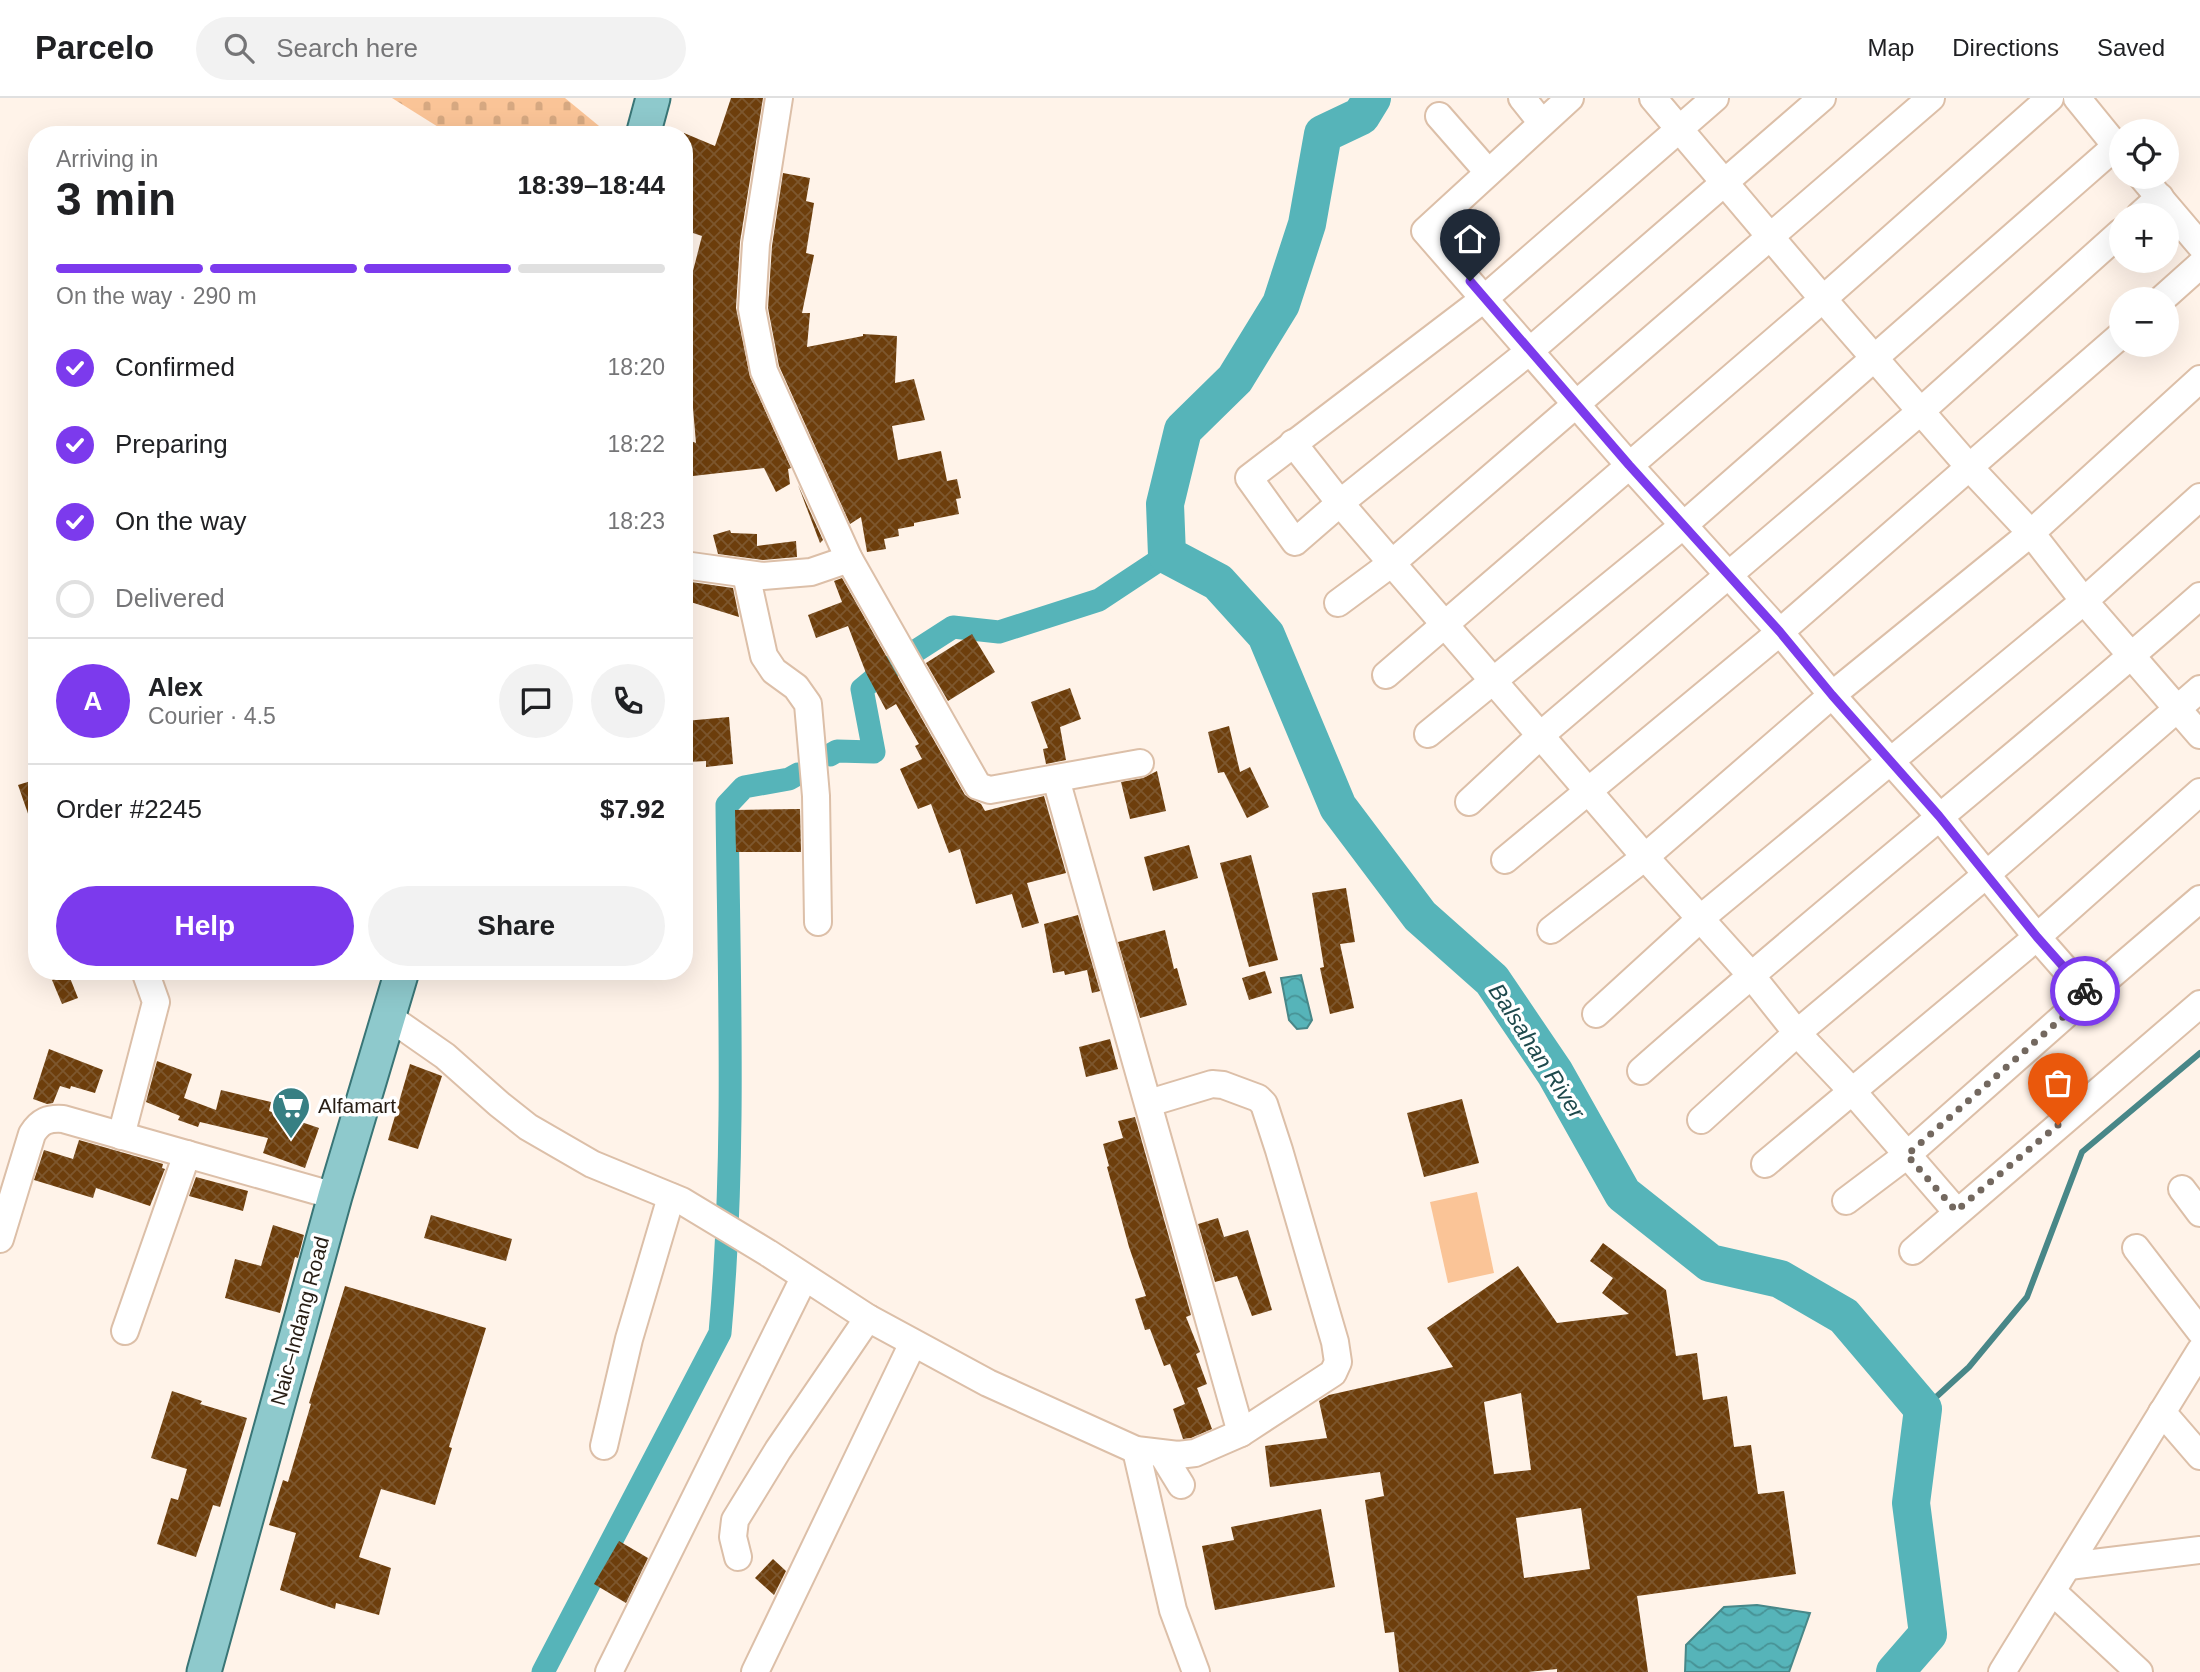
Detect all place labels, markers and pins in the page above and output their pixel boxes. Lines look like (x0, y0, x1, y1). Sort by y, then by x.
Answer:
pin (1440, 209, 1500, 281)
pin (2028, 1053, 2088, 1125)
supermarket icon: Alfamart (270, 1085, 312, 1140)
place label: Alfamart (318, 1094, 396, 1117)

